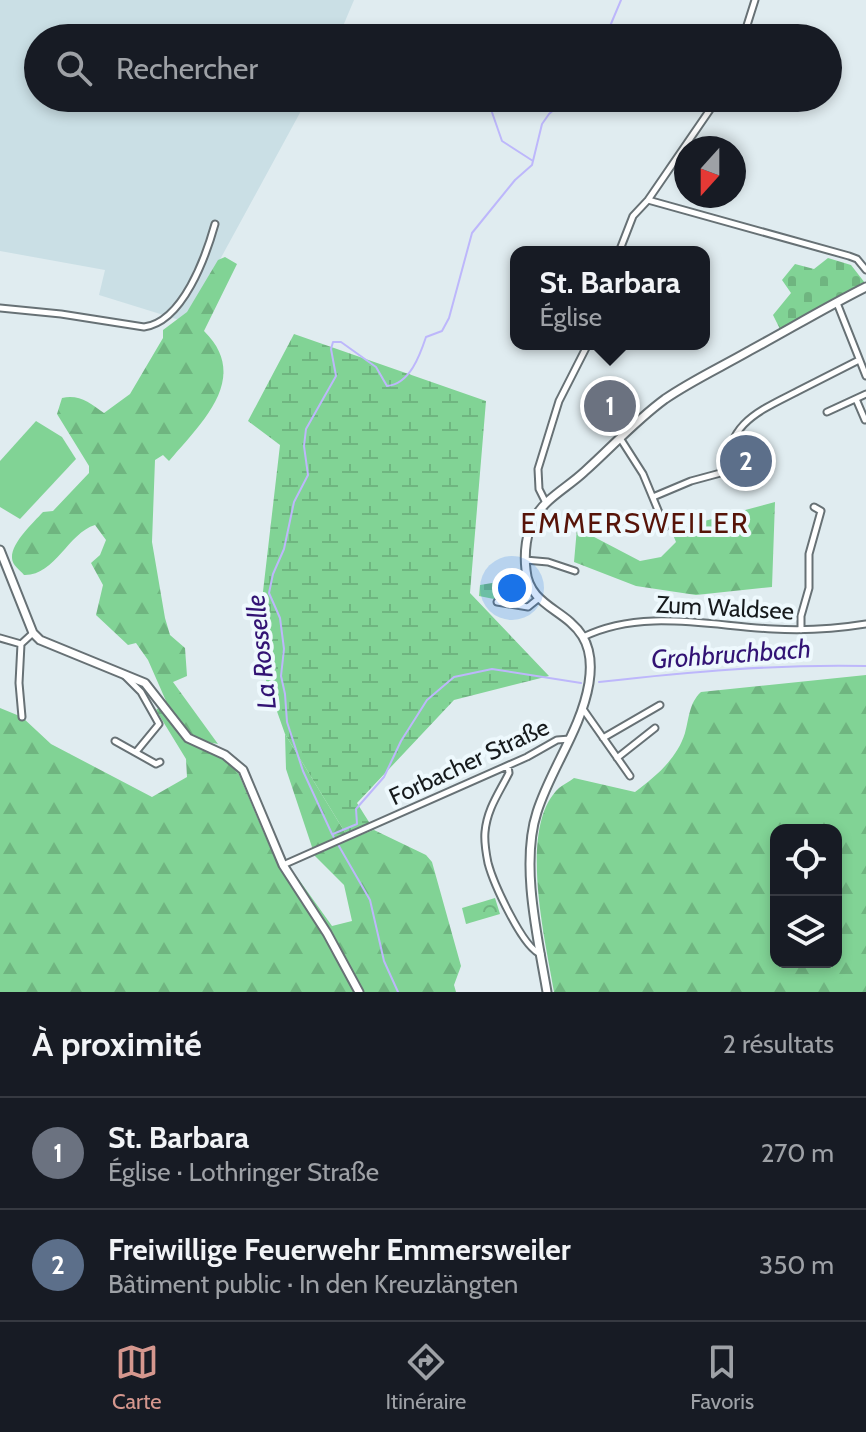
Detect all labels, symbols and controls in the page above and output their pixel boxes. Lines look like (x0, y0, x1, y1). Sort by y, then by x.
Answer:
search box (24, 24, 842, 112)
icon: search (52, 46, 96, 90)
text: Rechercher (116, 50, 258, 87)
north arrow (674, 136, 746, 208)
popup (510, 246, 710, 350)
text: St. Barbara (539, 264, 681, 301)
text: Église (539, 301, 602, 333)
pin: 1 (584, 376, 636, 436)
pin: 2 (720, 431, 772, 491)
district label: EMMERSWEILER (520, 506, 750, 540)
your location (492, 568, 532, 608)
street label: Zum Waldsee (655, 589, 795, 626)
water label: La Rosselle (239, 593, 283, 711)
water label: Grohbruchbach (650, 632, 812, 676)
street label: Forbacher Straße (384, 712, 553, 811)
map controls (770, 824, 842, 968)
button: locate (770, 824, 842, 896)
button: layers (770, 896, 842, 968)
text: À proximité (32, 1023, 202, 1065)
text: 2 résultats (722, 1028, 834, 1060)
text: St. Barbara (108, 1119, 249, 1156)
text: 1 (53, 1137, 63, 1169)
text: 270 m (761, 1137, 834, 1169)
text: Église · Lothringer Straße (108, 1156, 379, 1188)
text: Freiwillige Feuerwehr Emmersweiler (108, 1231, 571, 1268)
text: 2 (51, 1249, 65, 1281)
text: 350 m (759, 1249, 834, 1281)
text: Bâtiment public · In den Kreuzlängten (108, 1268, 518, 1300)
tab: Carte (112, 1340, 162, 1415)
tab: Itinéraire (385, 1340, 466, 1415)
tab: Favoris (690, 1340, 754, 1415)

